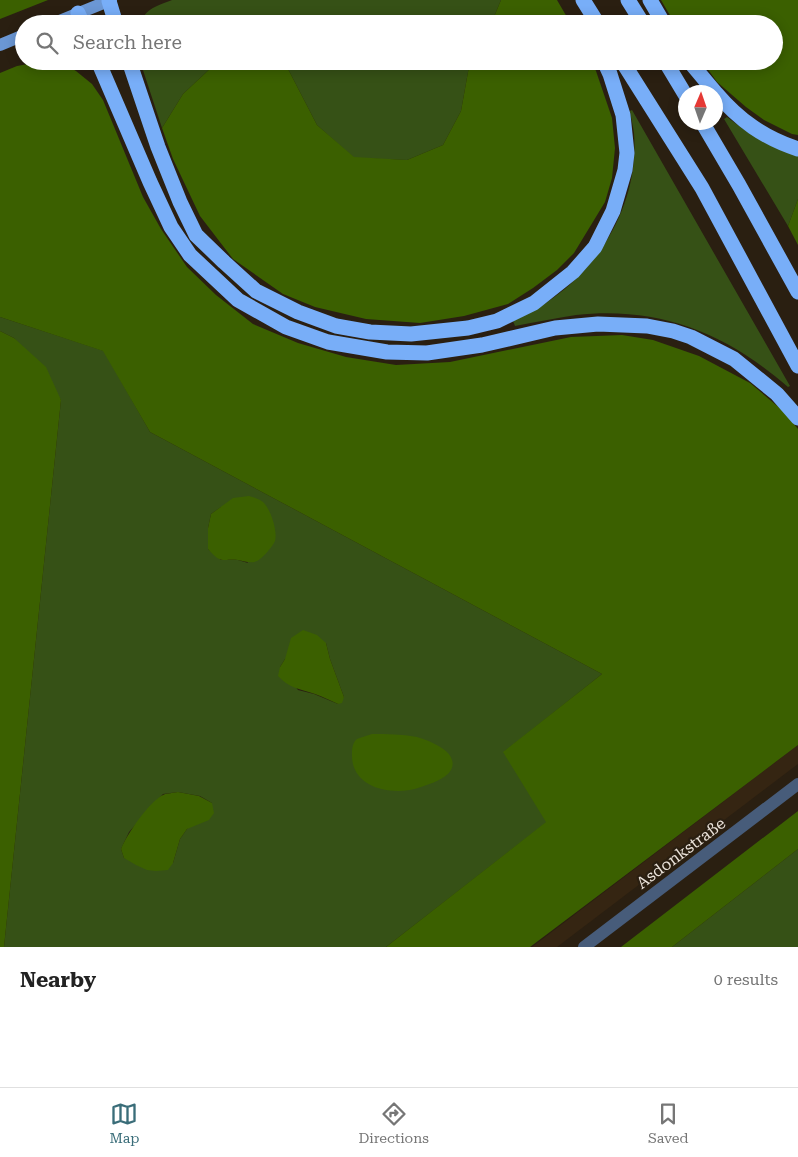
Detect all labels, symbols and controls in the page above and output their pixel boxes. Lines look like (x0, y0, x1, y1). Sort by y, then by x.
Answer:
search box (15, 15, 783, 70)
icon: search (33, 29, 61, 57)
text: Search here (73, 31, 182, 54)
north arrow (678, 85, 723, 130)
street label: Asdonkstraße (633, 813, 729, 893)
text: Nearby (20, 968, 96, 992)
text: 0 results (714, 970, 778, 989)
tab: Map (110, 1100, 139, 1146)
tab: Directions (358, 1100, 429, 1146)
tab: Saved (648, 1100, 689, 1146)

